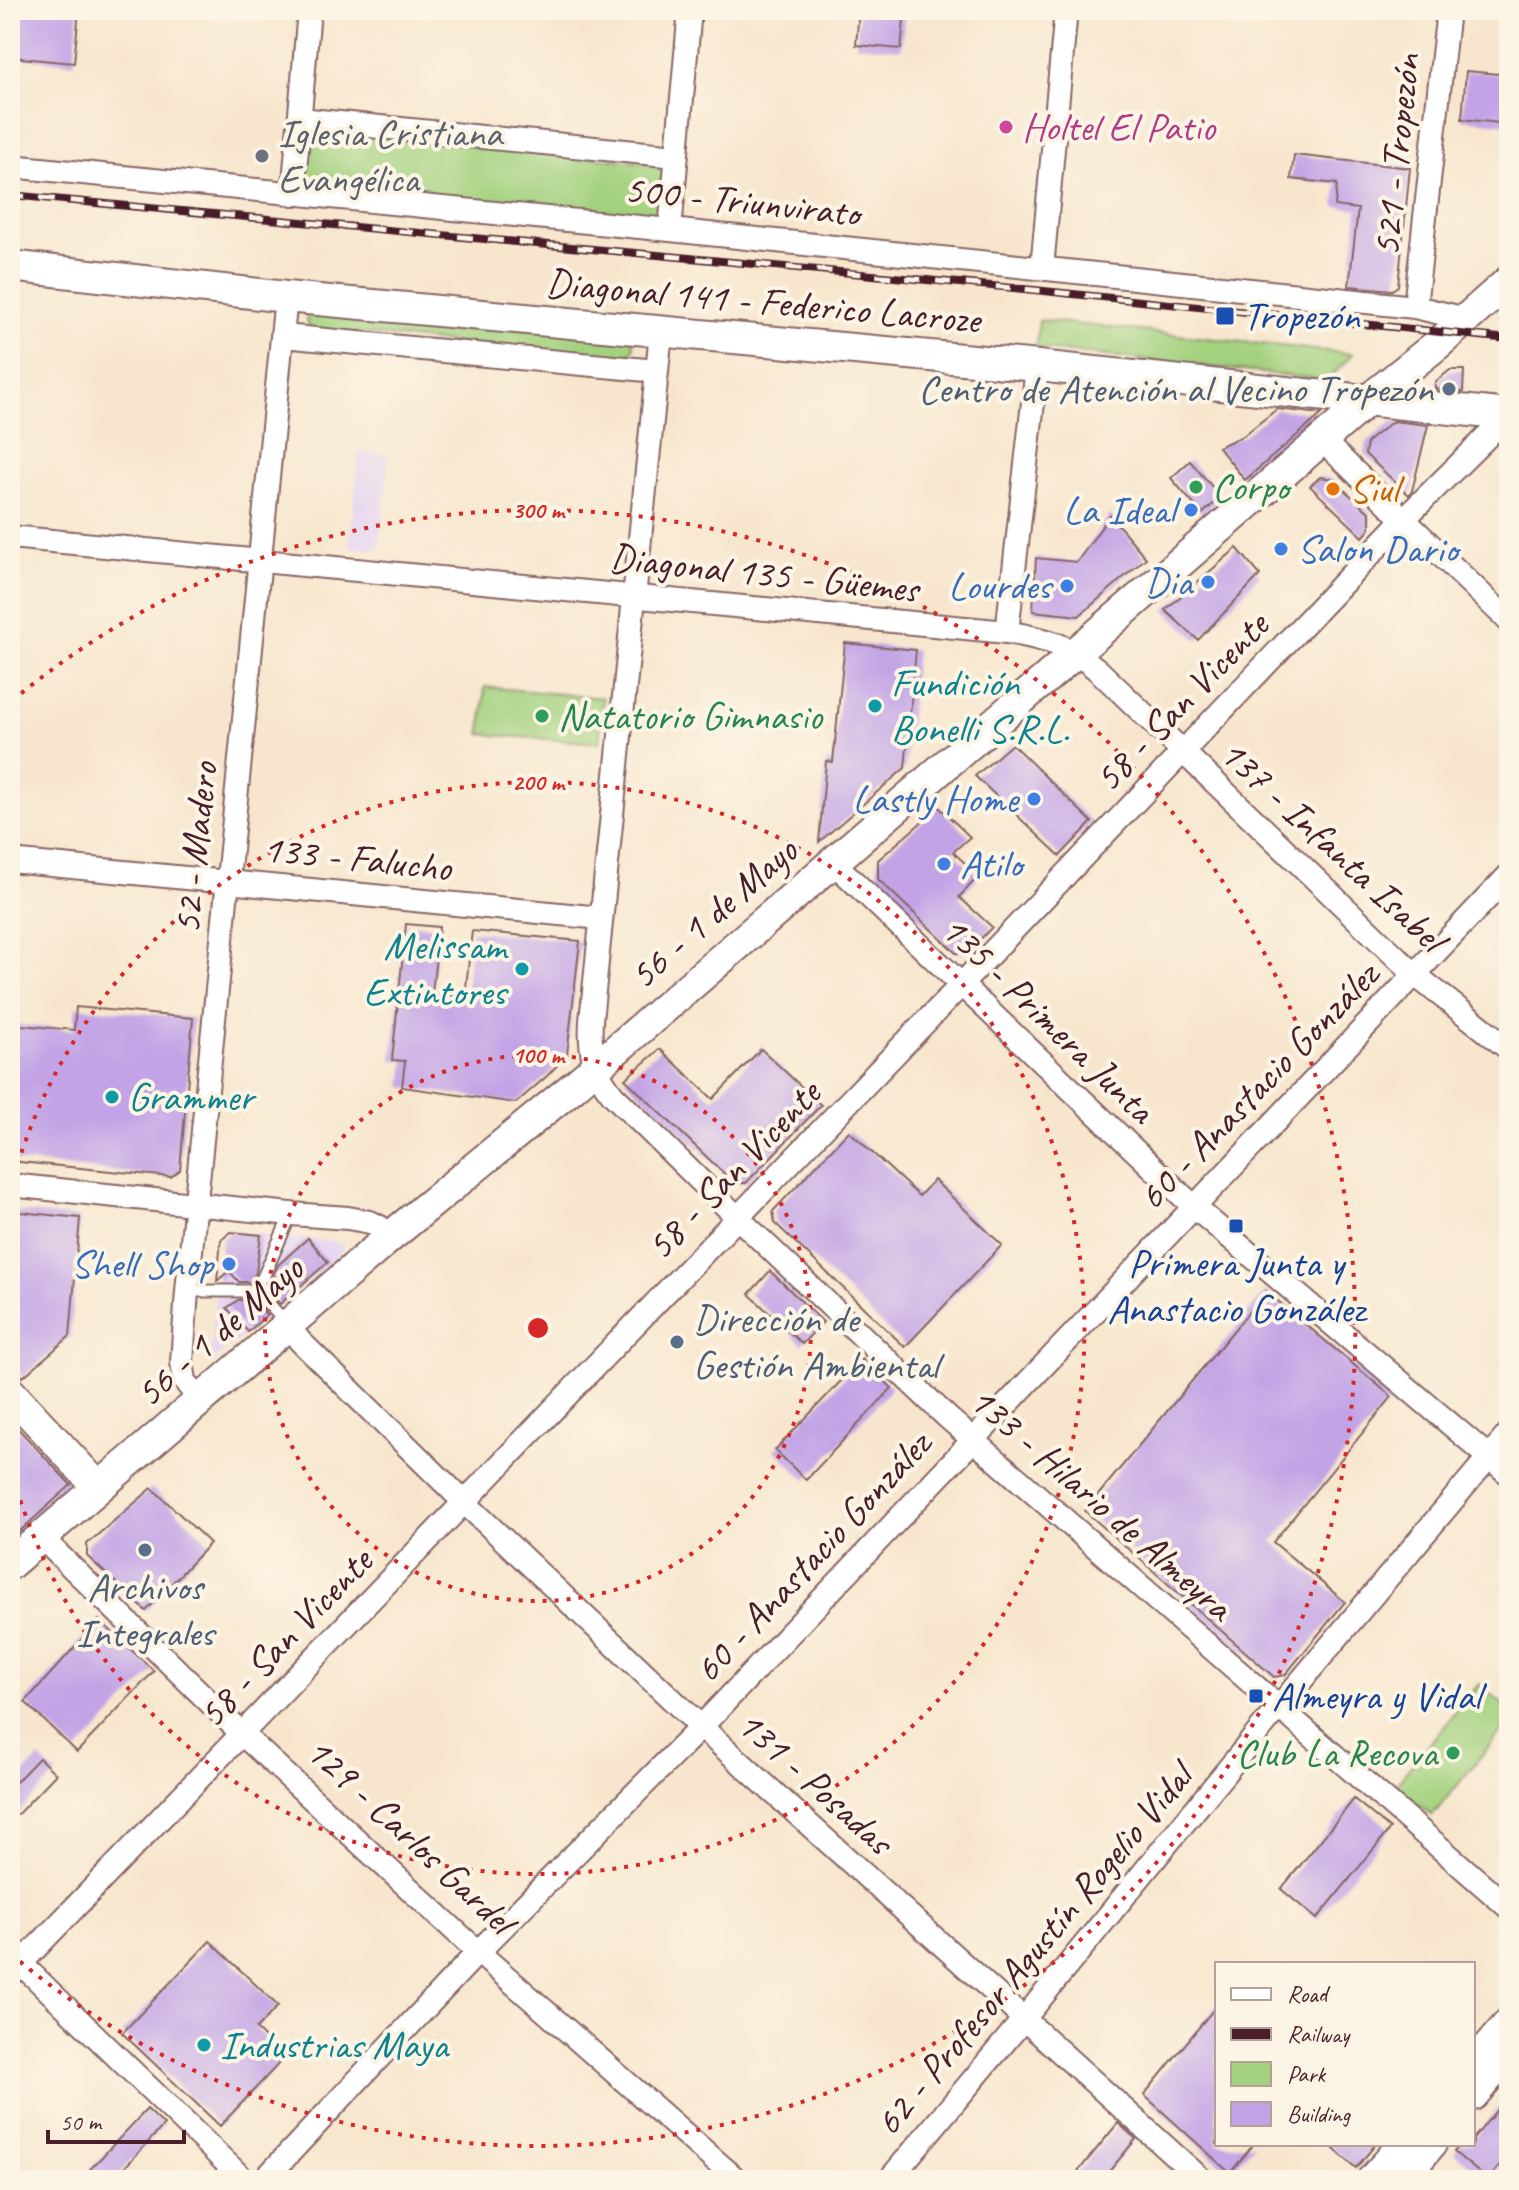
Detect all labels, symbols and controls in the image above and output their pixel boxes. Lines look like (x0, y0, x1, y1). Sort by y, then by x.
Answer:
street label: 521 - Tropezón (1361, 51, 1432, 259)
place label: Holtel El Patio (1022, 102, 1217, 152)
place label: Iglesia Cristiana Evangélica (278, 108, 504, 204)
marker: Holtel El Patio (997, 118, 1015, 136)
marker: Iglesia Cristiana Evangélica (253, 147, 271, 165)
street label: 500 - Triunvirato (622, 164, 866, 239)
street label: Diagonal 141 - Federico Lacroze (544, 257, 985, 345)
place label: Tropezón (1243, 291, 1360, 341)
marker: Tropezón (1214, 305, 1236, 327)
place label: Centro de Atención al Vecino Tropezón (918, 364, 1434, 414)
marker: Centro de Atención al Vecino Tropezón (1440, 380, 1458, 398)
place label: Corpo (1212, 462, 1293, 512)
place label: Siul (1349, 464, 1406, 514)
marker: Corpo (1187, 478, 1205, 496)
marker: Siul (1324, 480, 1342, 498)
place label: La Ideal (1063, 485, 1181, 535)
text: 300 m (512, 495, 566, 525)
marker: La Ideal (1182, 501, 1200, 519)
place label: Salon Dario (1297, 524, 1461, 574)
street label: Diagonal 135 - Güemes (607, 532, 924, 614)
marker: Salon Dario (1272, 540, 1290, 558)
place label: Dia (1145, 557, 1195, 607)
place label: Lourdes (948, 561, 1054, 611)
marker: Dia (1199, 573, 1217, 591)
marker: Lourdes (1058, 577, 1076, 595)
street label: 58 - San Vicente (1083, 599, 1281, 802)
place label: Fundición Bonelli S.R.L. (891, 658, 1069, 754)
place label: Natatorio Gimnasio (558, 691, 824, 741)
marker: Fundición Bonelli S.R.L. (866, 697, 884, 715)
marker: Natatorio Gimnasio (533, 707, 551, 725)
street label: 137 - Infanta Isabel (1209, 728, 1460, 967)
street label: 52 - Madero (161, 758, 229, 936)
text: 200 m (512, 767, 566, 797)
place label: Lastly Home (852, 774, 1021, 824)
marker: Lastly Home (1025, 790, 1043, 808)
street label: 133 - Falucho (261, 823, 455, 893)
street label: 56 - 1 de Mayo (618, 825, 809, 1000)
place label: Atilo (960, 839, 1026, 889)
marker: Atilo (935, 855, 953, 873)
street label: 135 - Primera Junta (930, 904, 1168, 1136)
place label: Melissam Extintores (364, 921, 510, 1017)
street label: 60 - Anastacio González (1127, 949, 1392, 1221)
marker: Melissam Extintores (513, 960, 531, 978)
text: 100 m (512, 1040, 566, 1070)
street label: 58 - San Vicente (635, 1067, 833, 1270)
place label: Grammer (128, 1072, 257, 1122)
marker: Grammer (103, 1088, 121, 1106)
marker: Primera Junta y Anastacio González (1227, 1217, 1245, 1235)
place label: Primera Junta y Anastacio González (1107, 1238, 1368, 1334)
place label: Shell Shop (71, 1239, 216, 1289)
street label: 56 - 1 de Mayo (124, 1243, 315, 1418)
marker: Shell Shop (220, 1255, 238, 1273)
place label: Dirección de Gestión Ambiental (693, 1294, 945, 1390)
centre of rings (524, 1314, 552, 1342)
marker: Dirección de Gestión Ambiental (668, 1333, 686, 1351)
street label: 133 - Hilario de Almeyra (959, 1375, 1245, 1633)
street label: 60 - Anastacio González (683, 1418, 944, 1693)
street label: 58 - San Vicente (187, 1535, 385, 1738)
marker: Archivos Integrales (136, 1541, 154, 1559)
place label: Archivos Integrales (76, 1562, 217, 1658)
place label: Almeyra y Vidal (1272, 1671, 1488, 1721)
marker: Almeyra y Vidal (1247, 1687, 1265, 1705)
street label: 131 - Posadas (726, 1699, 906, 1868)
street label: 129 - Carlos Gardel (295, 1726, 529, 1949)
place label: Club La Recova (1236, 1728, 1440, 1778)
marker: Club La Recova (1444, 1744, 1462, 1762)
street label: 62 - Profesor Agustín Rogelio Vidal (863, 1749, 1207, 2146)
legend (1215, 1962, 1475, 2146)
text: Road (1287, 1979, 1331, 2009)
text: Railway (1287, 2019, 1351, 2049)
place label: Industrias Maya (220, 2020, 451, 2070)
marker: Industrias Maya (195, 2036, 213, 2054)
text: Park (1287, 2059, 1327, 2089)
scale bar (48, 2094, 184, 2144)
text: Building (1287, 2099, 1352, 2129)
text: 50 m (60, 2107, 103, 2137)

